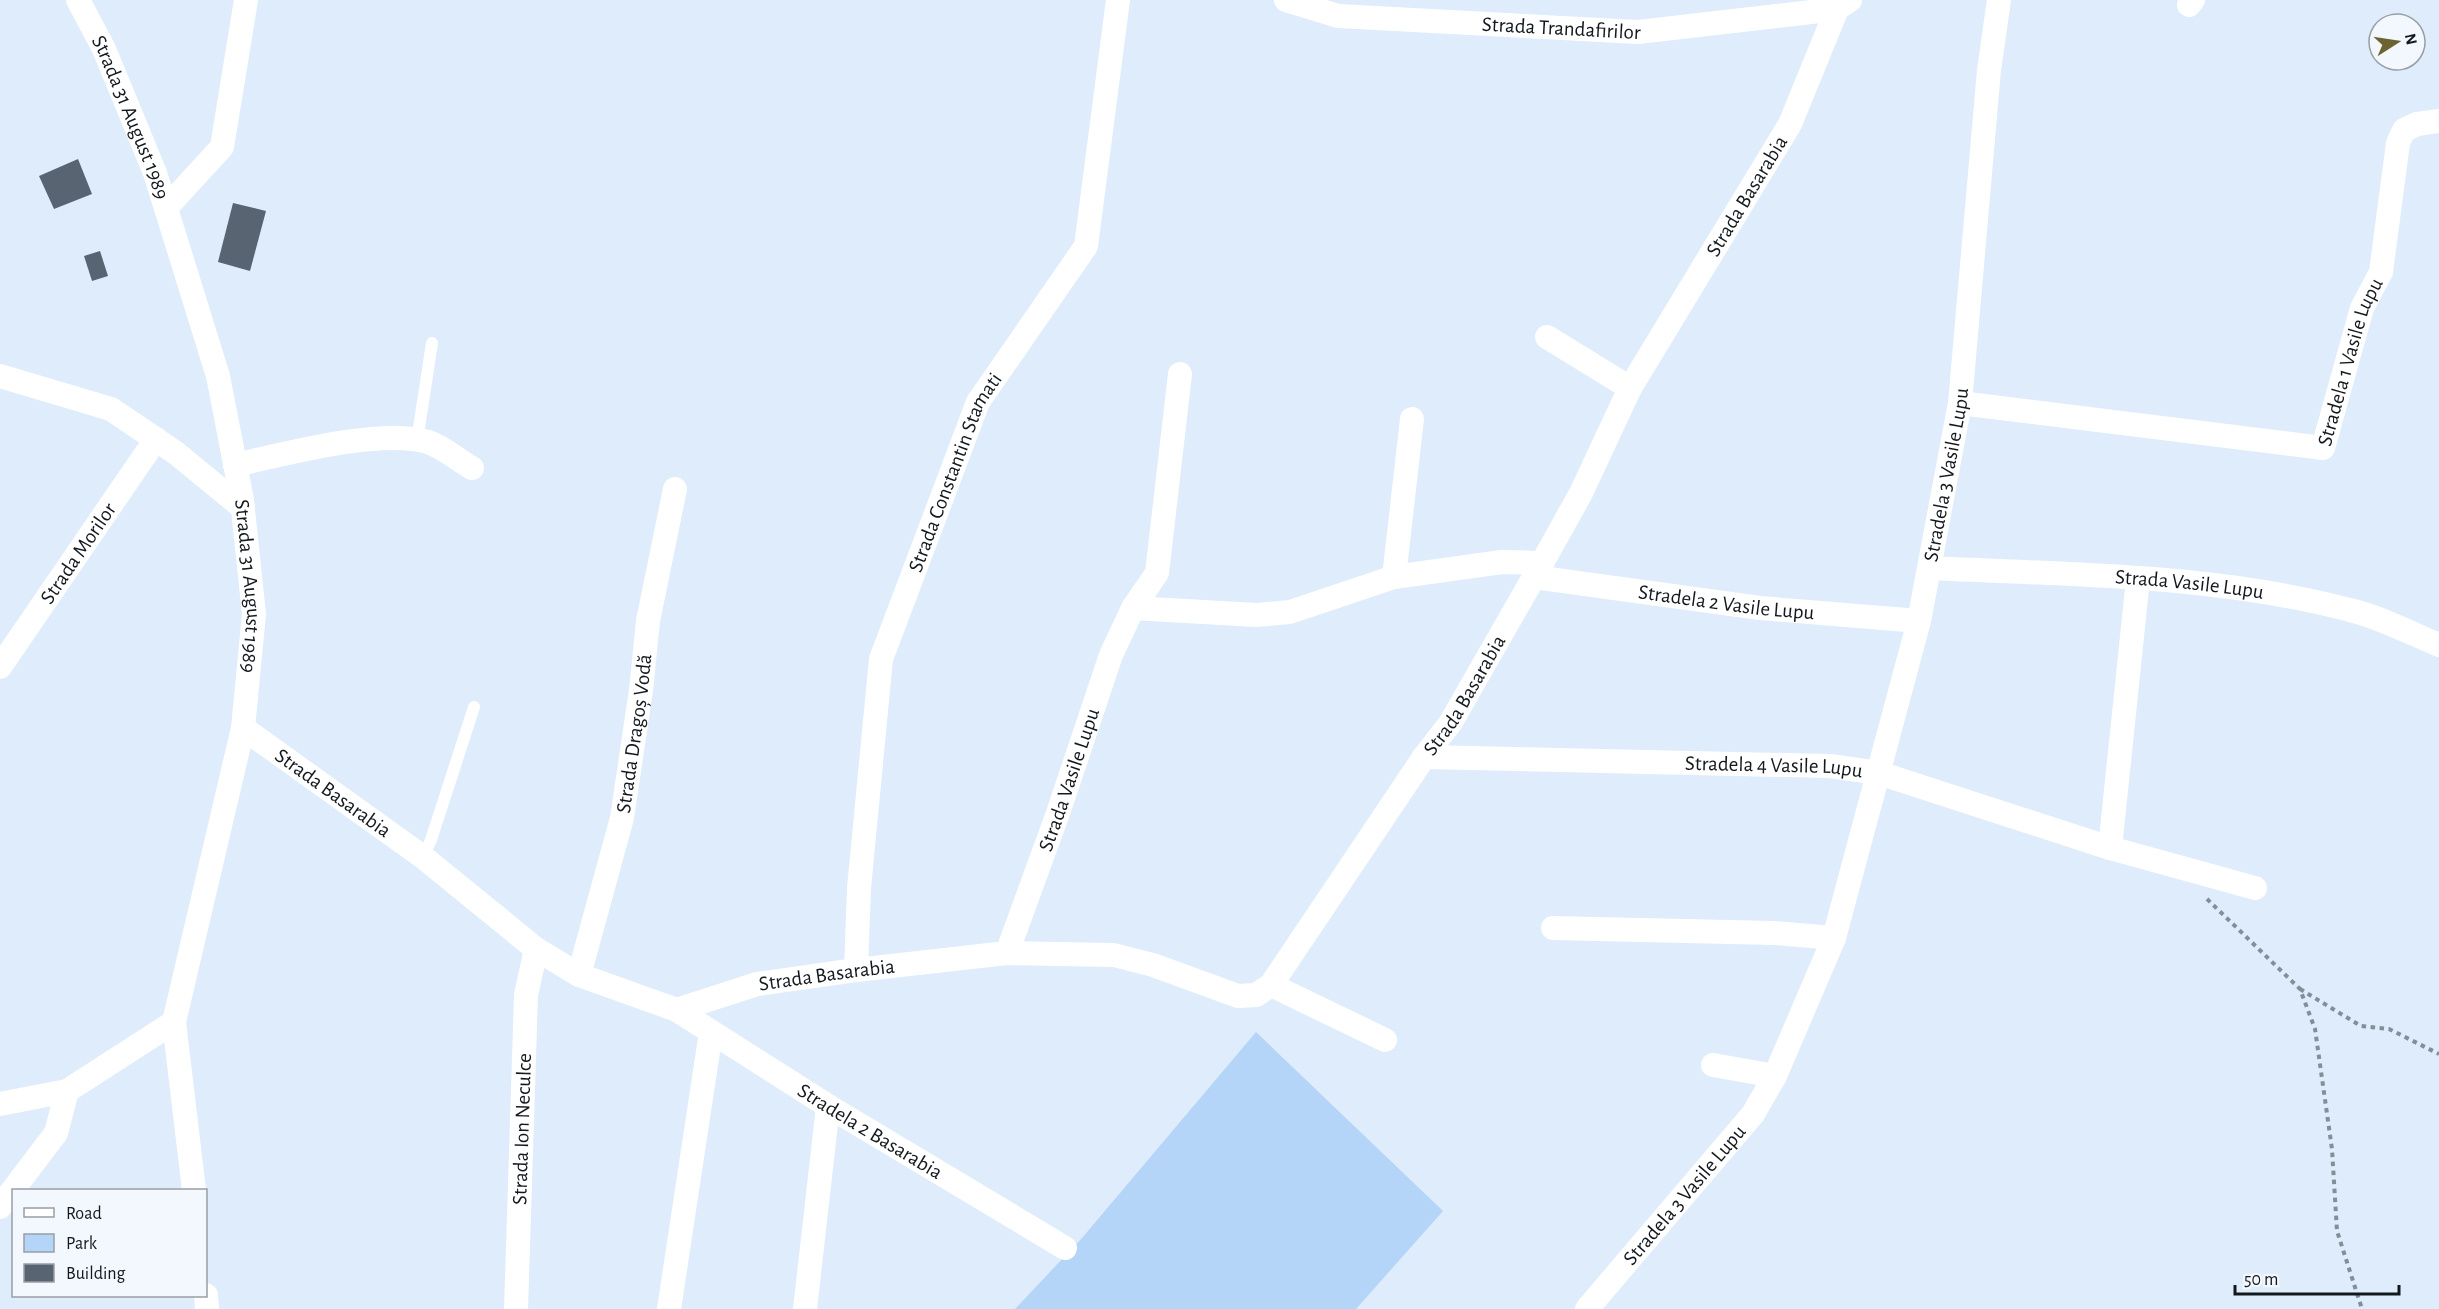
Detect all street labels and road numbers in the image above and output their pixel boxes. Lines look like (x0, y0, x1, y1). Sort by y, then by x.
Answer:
street label: Strada Trandafirilor (1481, 13, 1641, 43)
street label: Strada 31 August 1989 (88, 32, 173, 202)
street label: Strada Basarabia (1702, 132, 1791, 260)
street label: Stradela 1 Vasile Lupu (2314, 274, 2387, 448)
street label: Strada Constantin Stamati (904, 369, 1005, 575)
street label: Stradela 3 Vasile Lupu (1920, 387, 1972, 563)
street label: Strada 31 August 1989 (231, 498, 265, 674)
street label: Strada Morilor (36, 499, 120, 607)
street label: Strada Vasile Lupu (2114, 566, 2266, 602)
street label: Stradela 2 Vasile Lupu (1637, 581, 1816, 623)
street label: Strada Basarabia (1419, 631, 1509, 759)
street label: Strada Dragoș Vodă (612, 653, 655, 815)
street label: Strada Vasile Lupu (1035, 705, 1103, 854)
street label: Strada Basarabia (271, 744, 395, 841)
street label: Stradela 4 Vasile Lupu (1685, 752, 1864, 781)
street label: Strada Basarabia (757, 955, 896, 994)
street label: Strada Ion Neculce (509, 1053, 535, 1205)
street label: Stradela 2 Basarabia (794, 1079, 947, 1183)
street label: Stradela 3 Vasile Lupu (1619, 1121, 1750, 1269)

